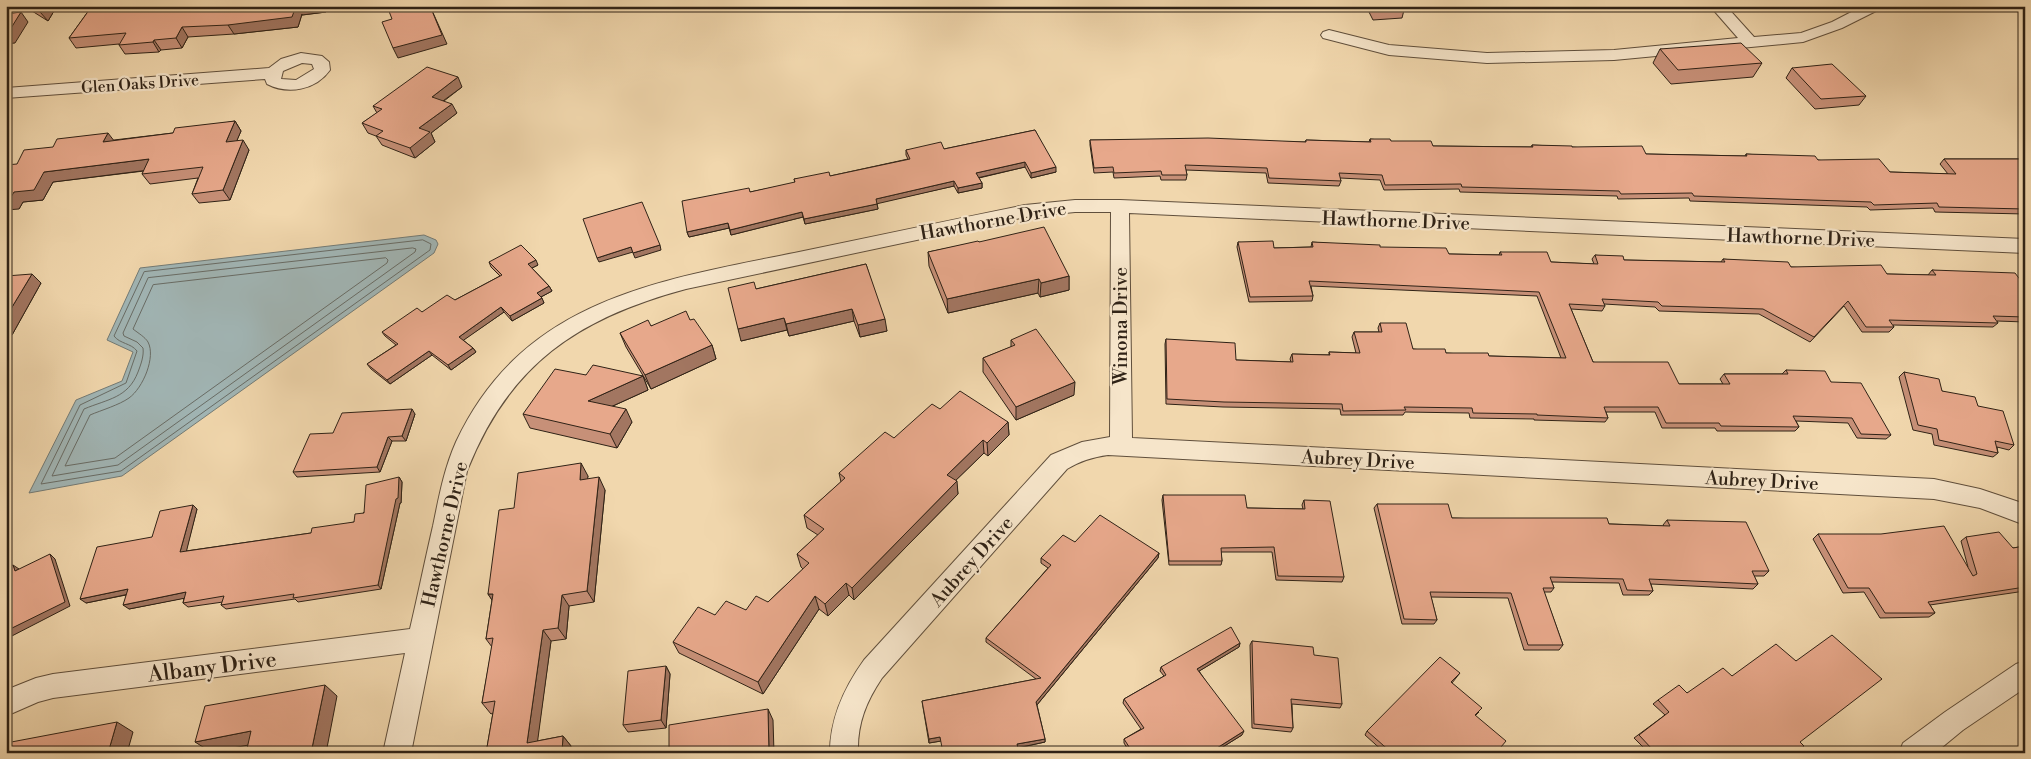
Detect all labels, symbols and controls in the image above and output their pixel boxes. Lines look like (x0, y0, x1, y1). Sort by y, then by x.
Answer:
street label: Glen Oaks Drive (80, 70, 200, 98)
street label: Hawthorne Drive (918, 196, 1068, 246)
street label: Hawthorne Drive (1321, 206, 1471, 236)
street label: Hawthorne Drive (1726, 223, 1876, 253)
street label: Winona Drive (1109, 267, 1133, 386)
street label: Aubrey Drive (1300, 445, 1415, 475)
street label: Hawthorne Drive (417, 459, 473, 609)
street label: Aubrey Drive (1704, 466, 1819, 496)
street label: Aubrey Drive (924, 511, 1019, 613)
street label: Albany Drive (145, 646, 278, 689)

